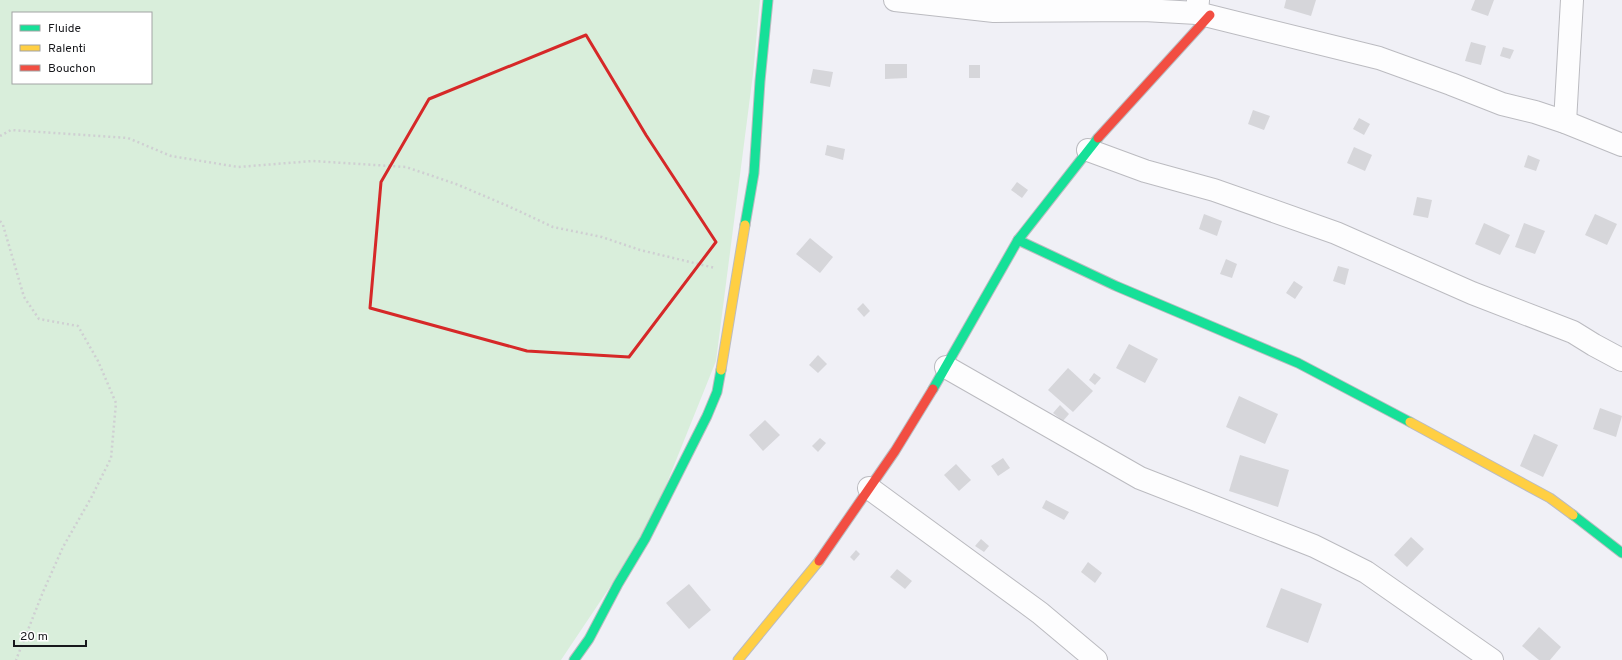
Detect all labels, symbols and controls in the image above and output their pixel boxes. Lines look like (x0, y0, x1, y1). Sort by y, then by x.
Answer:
legend (12, 12, 152, 84)
text: Fluide (48, 21, 81, 37)
text: Ralenti (48, 41, 86, 57)
text: Bouchon (48, 61, 96, 77)
scale bar (14, 622, 86, 648)
text: 20 m (20, 629, 48, 645)

